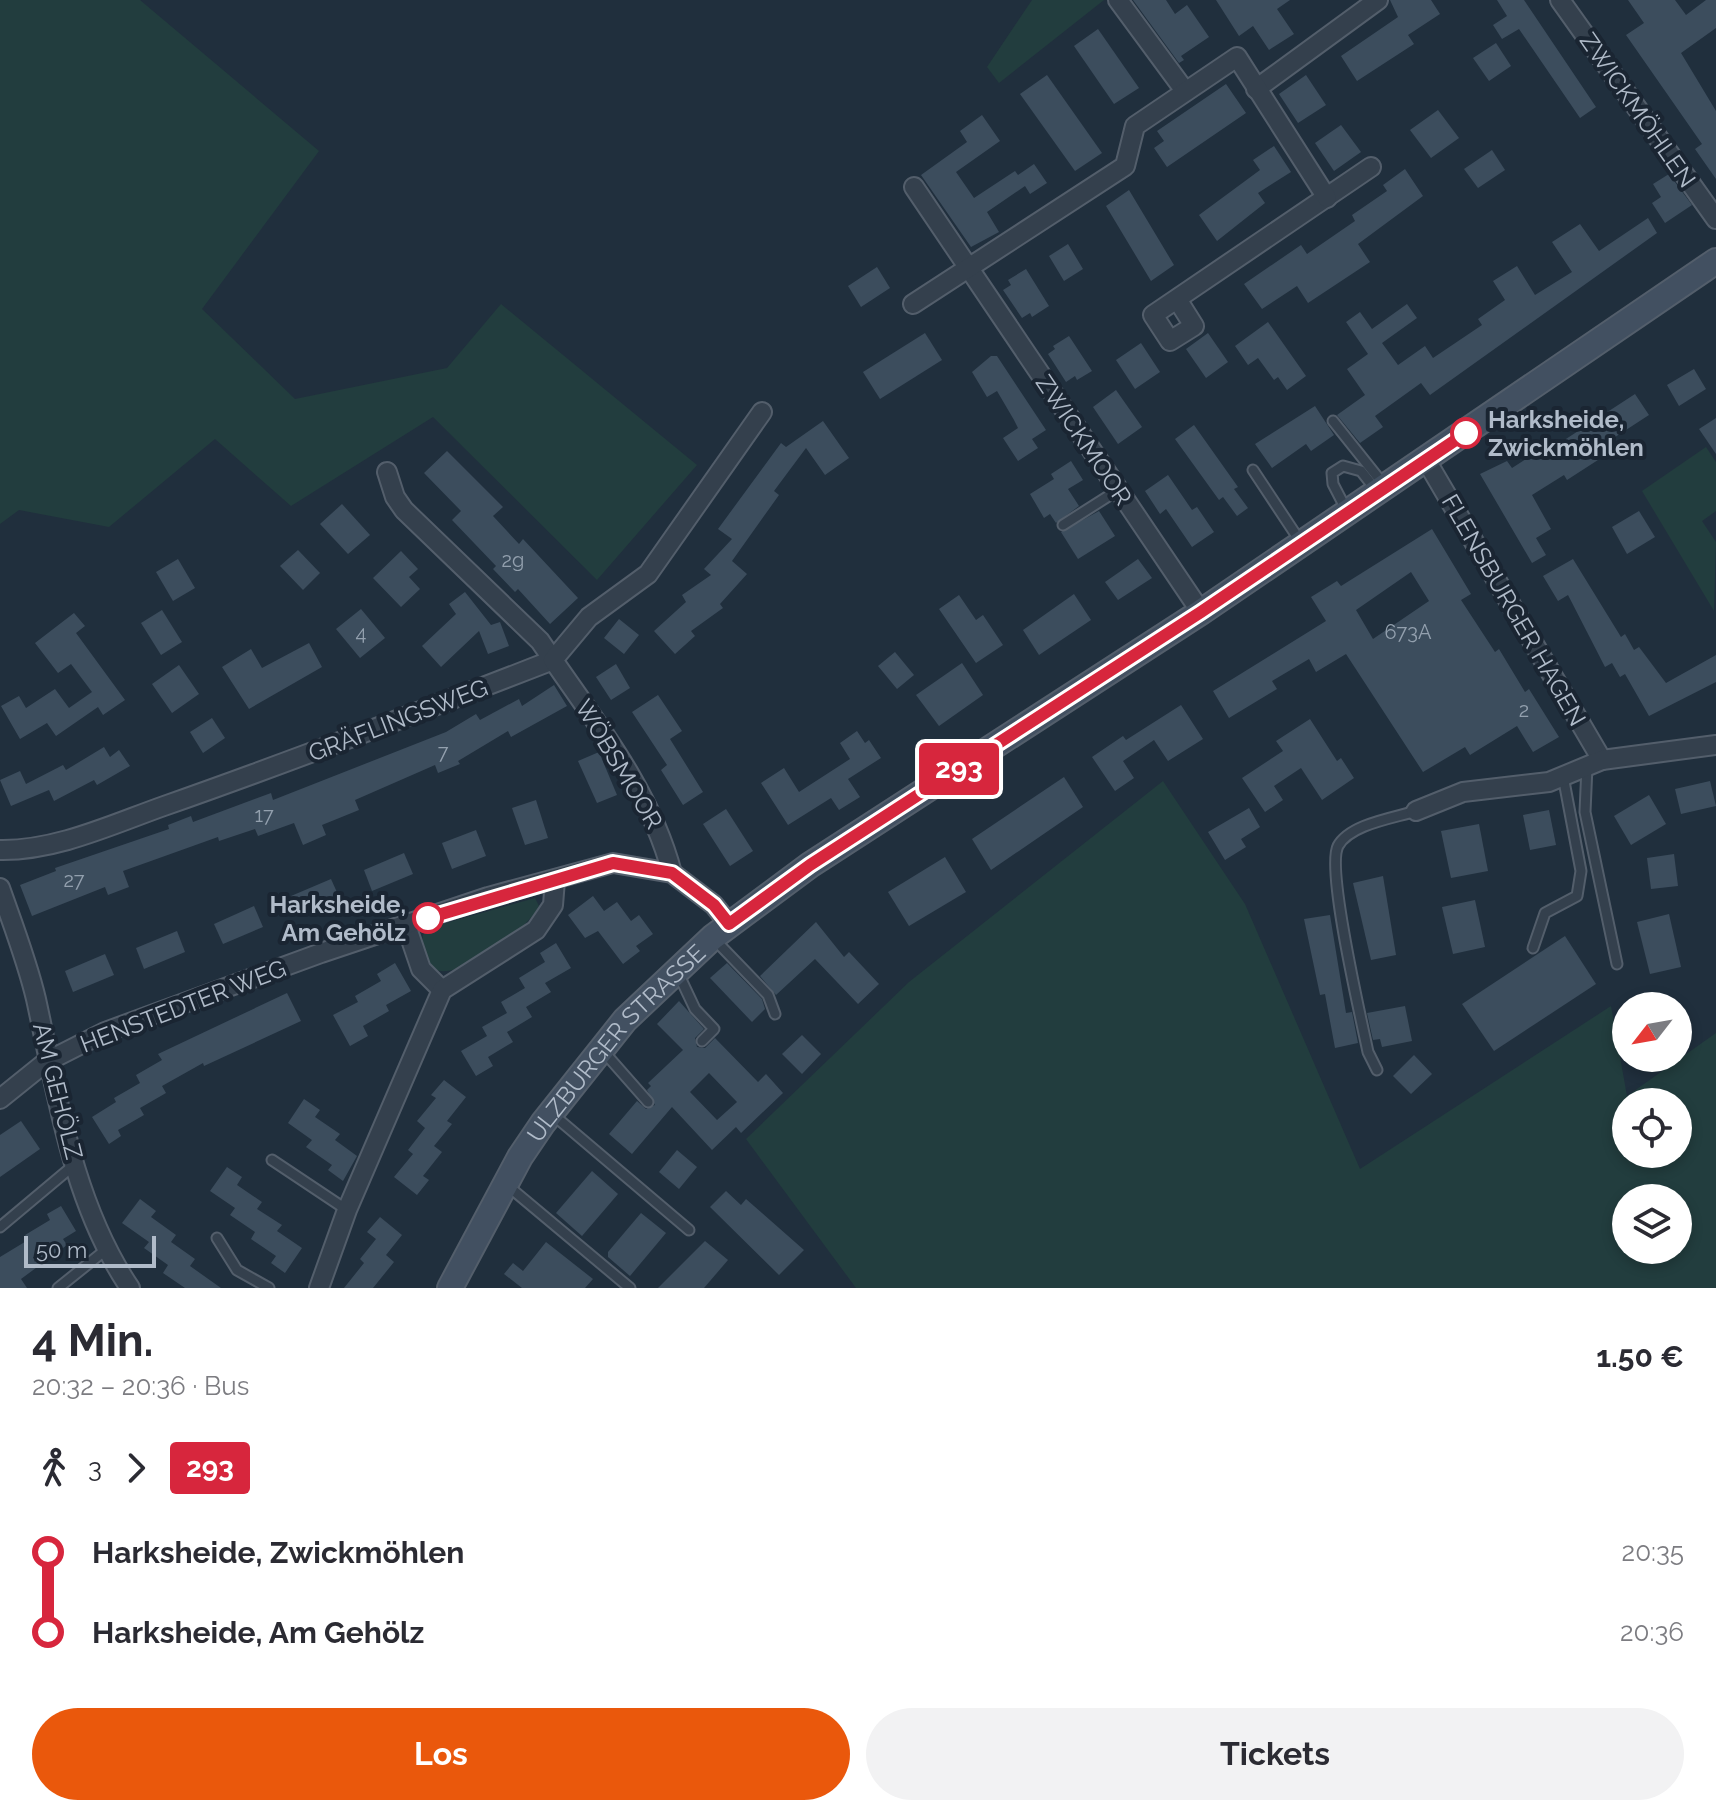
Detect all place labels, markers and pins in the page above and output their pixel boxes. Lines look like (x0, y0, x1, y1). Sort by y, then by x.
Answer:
place label: Harksheide, Zwickmöhlen (1488, 405, 1644, 462)
marker: Harksheide, Zwickmöhlen (1451, 418, 1481, 448)
place label: Harksheide, Am Gehölz (270, 890, 406, 947)
marker: Harksheide, Am Gehölz (413, 903, 443, 933)

